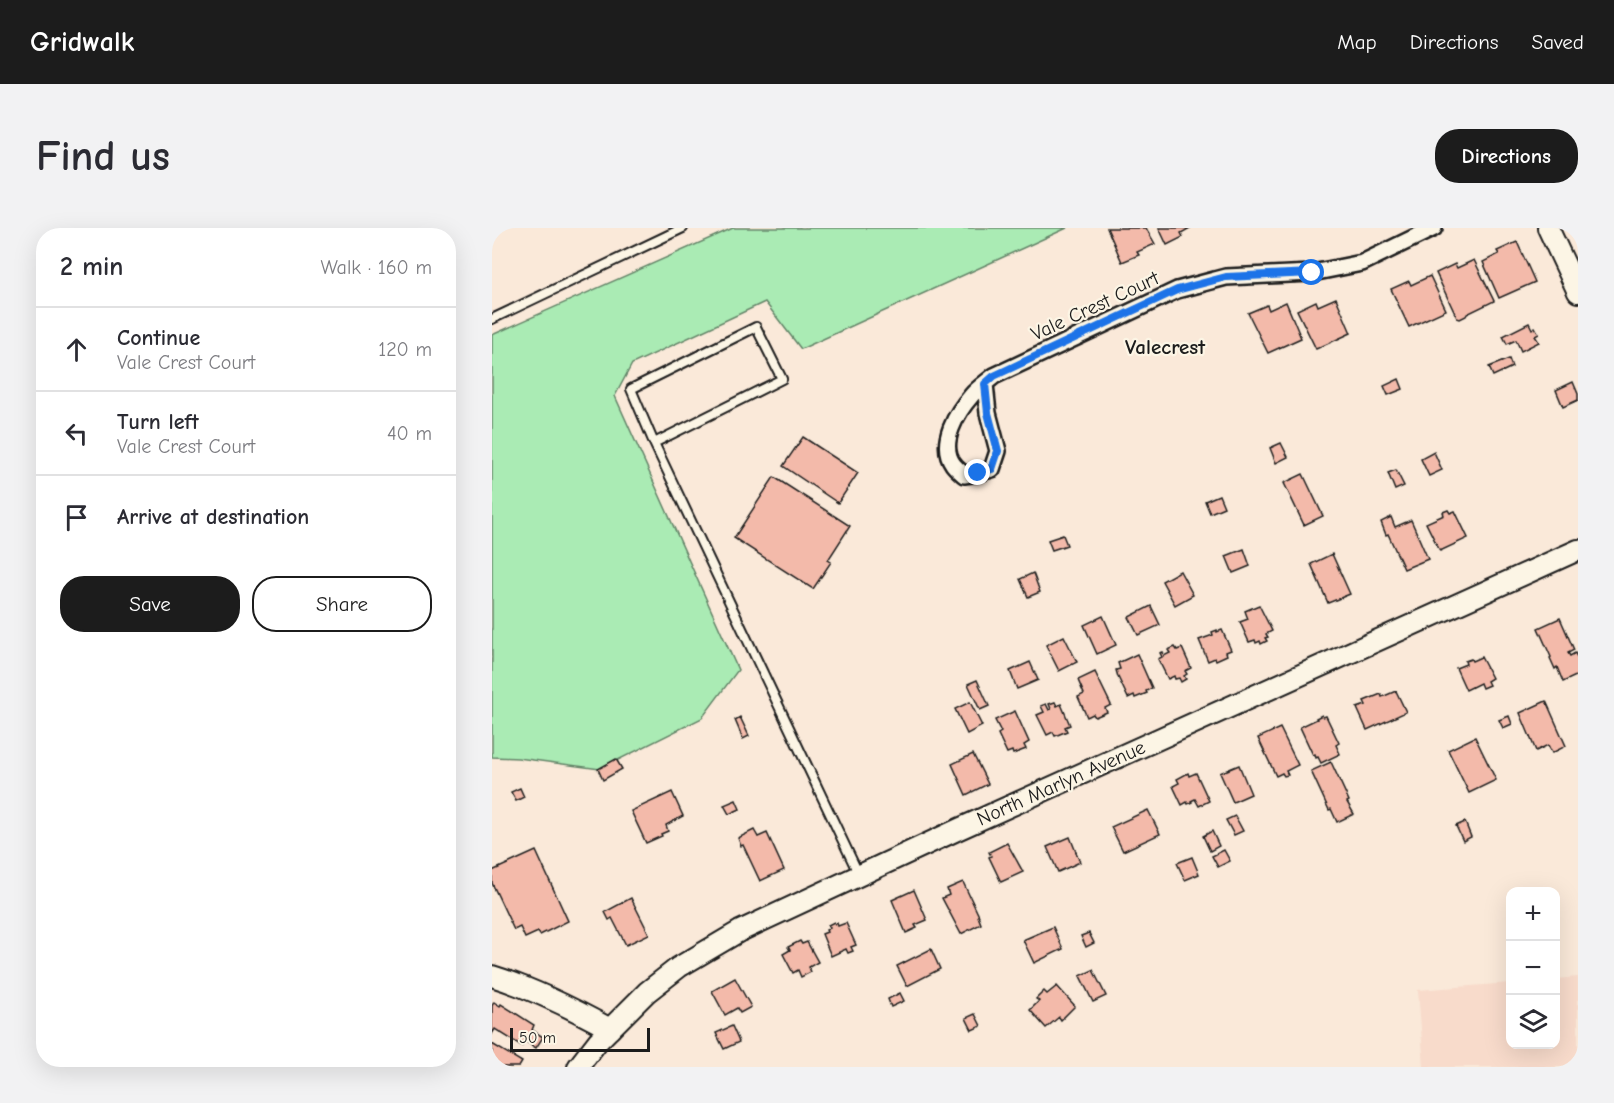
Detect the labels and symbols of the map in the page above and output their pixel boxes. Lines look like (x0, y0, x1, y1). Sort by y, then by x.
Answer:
route start (1298, 259, 1324, 285)
street label: Vale Crest Court (1027, 266, 1164, 346)
district label: Valecrest (1125, 335, 1206, 359)
route end (964, 459, 990, 485)
street label: North Marlyn Avenue (973, 736, 1149, 830)
scale bar (510, 1025, 650, 1052)

